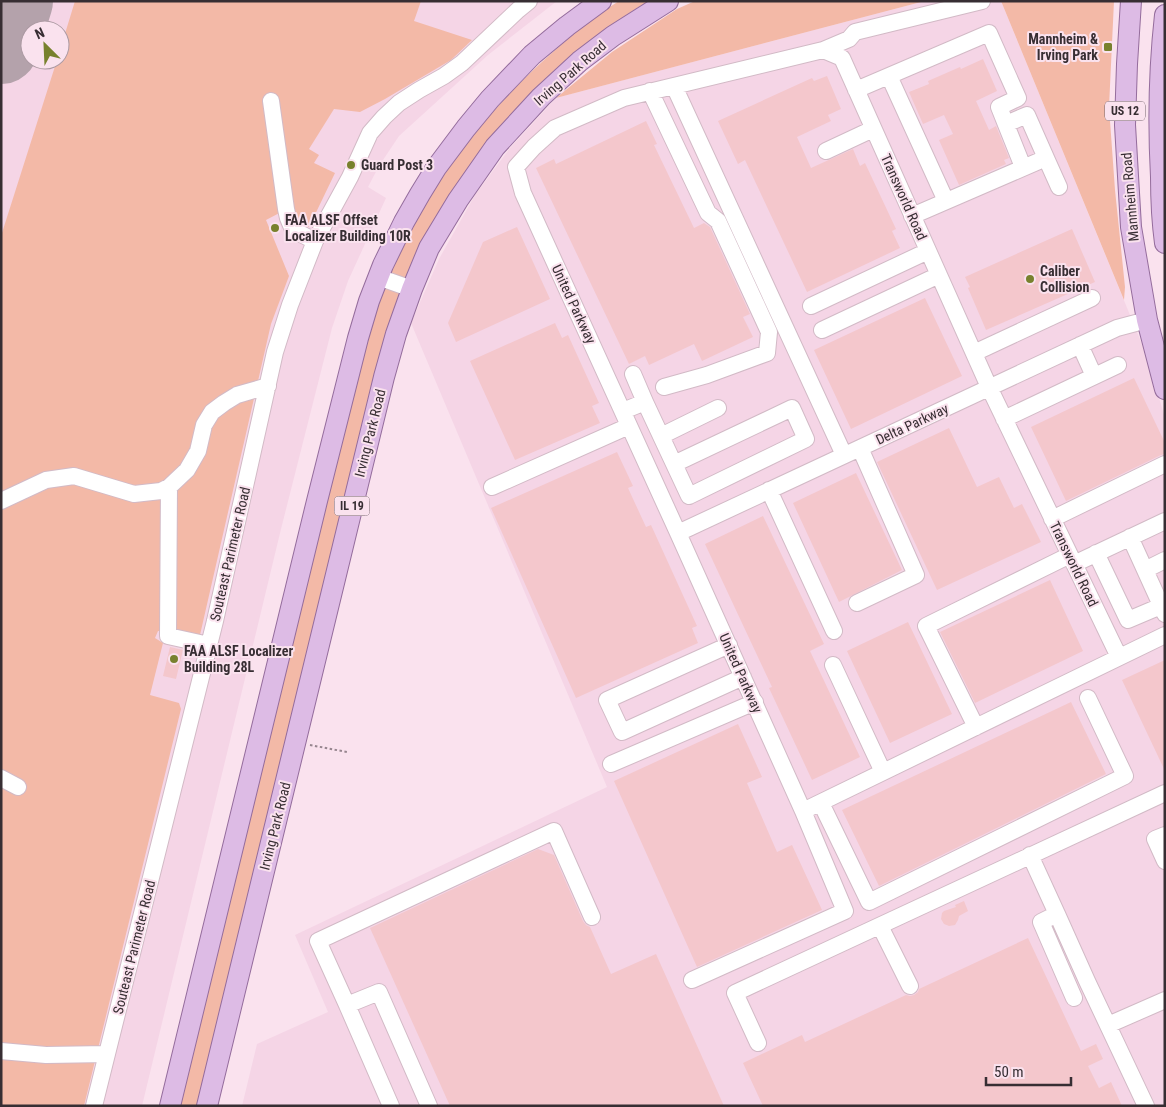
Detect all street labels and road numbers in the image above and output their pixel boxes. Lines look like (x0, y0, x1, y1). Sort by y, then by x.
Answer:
street label: Irving Park Road (531, 37, 609, 109)
road number: US 12 (1105, 102, 1145, 120)
street label: Transworld Road (878, 151, 930, 243)
street label: Mannheim Road (1118, 152, 1142, 242)
street label: United Parkway (549, 262, 599, 346)
street label: Irving Park Road (351, 387, 389, 479)
street label: Delta Parkway (873, 400, 951, 448)
street label: Souteast Parimeter Road (207, 485, 253, 623)
road number: IL 19 (334, 496, 370, 516)
street label: Transworld Road (1047, 519, 1101, 609)
street label: United Parkway (716, 631, 766, 715)
street label: Irving Park Road (256, 780, 294, 872)
street label: Souteast Parimeter Road (110, 878, 158, 1016)

